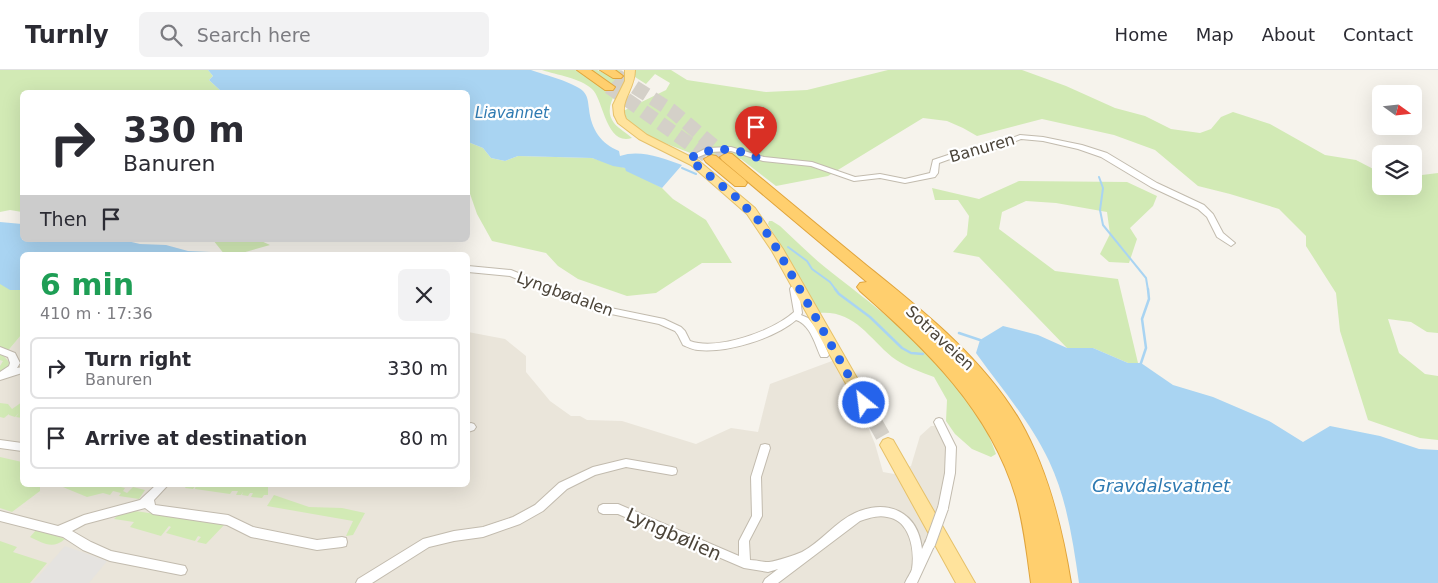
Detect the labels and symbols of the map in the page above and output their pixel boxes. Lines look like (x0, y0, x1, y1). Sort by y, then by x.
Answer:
north arrow (1372, 85, 1422, 135)
water label: Liavannet (475, 104, 550, 122)
pin (735, 106, 777, 157)
street label: Banuren (947, 130, 1017, 166)
street label: Lyngbødalen (514, 268, 616, 320)
street label: Sotraveien (902, 302, 978, 374)
position arrow (837, 376, 889, 428)
water label: Gravdalsvatnet (1092, 475, 1231, 496)
street label: Lyngbølien (623, 503, 725, 565)

